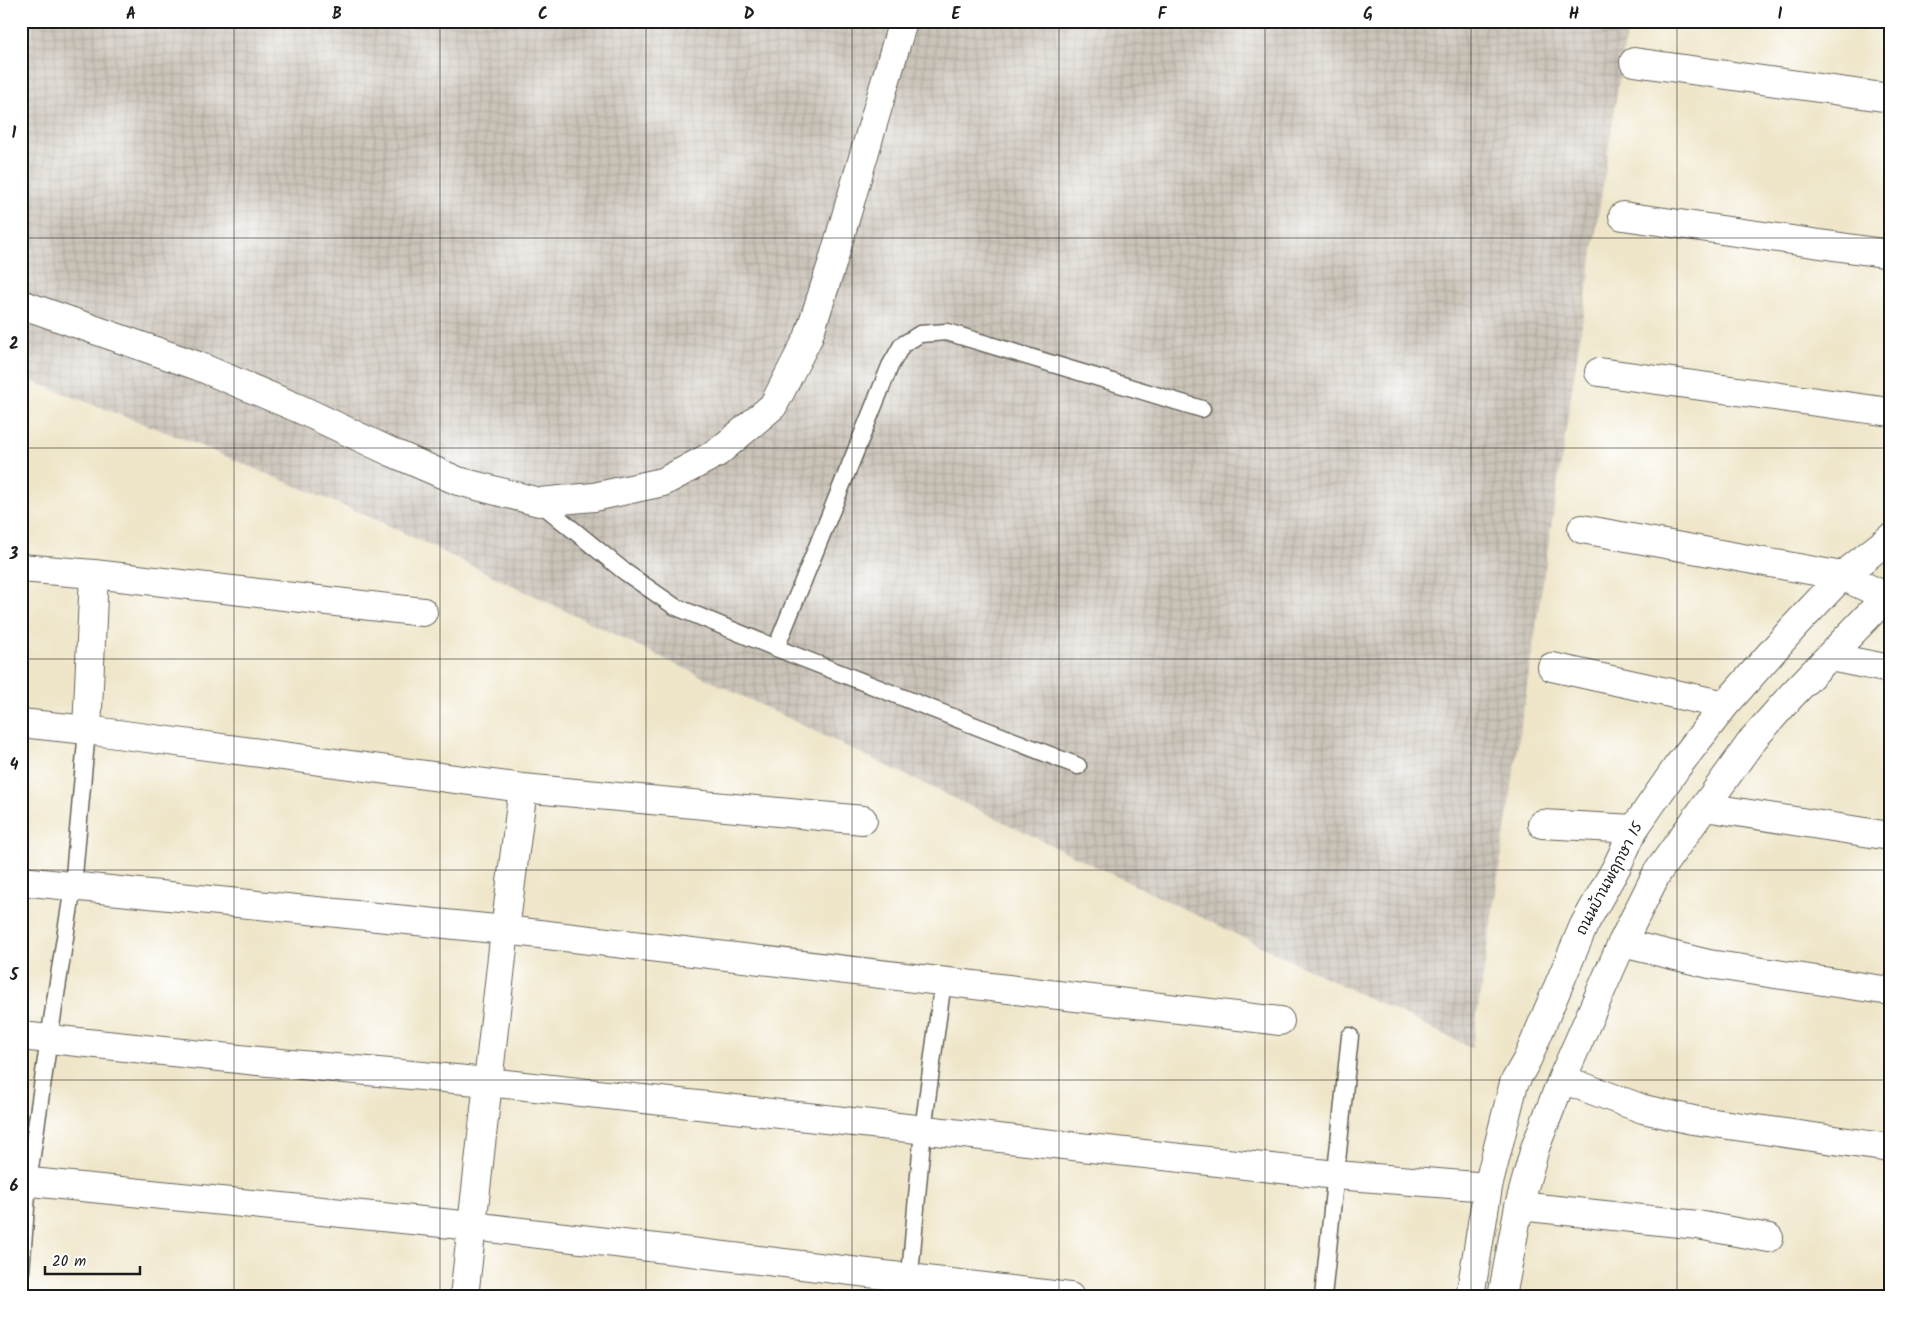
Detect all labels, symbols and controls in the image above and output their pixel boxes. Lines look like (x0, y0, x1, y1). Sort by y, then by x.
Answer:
text: A (126, 2, 136, 27)
text: B (332, 2, 342, 27)
text: C (538, 2, 548, 27)
text: D (744, 2, 755, 27)
text: E (952, 2, 962, 27)
text: F (1158, 2, 1168, 27)
text: G (1363, 2, 1373, 27)
text: H (1569, 2, 1579, 27)
text: I (1778, 2, 1783, 27)
text: 1 (12, 121, 17, 146)
text: 2 (9, 332, 19, 357)
text: 3 (9, 542, 19, 567)
text: 4 (10, 753, 19, 778)
street label: ถนนบ้านพฤกษา 15 (1570, 817, 1650, 940)
text: 5 (9, 963, 20, 988)
text: 6 (10, 1174, 19, 1199)
scale bar (45, 1243, 140, 1275)
text: 20 m (52, 1250, 86, 1274)

